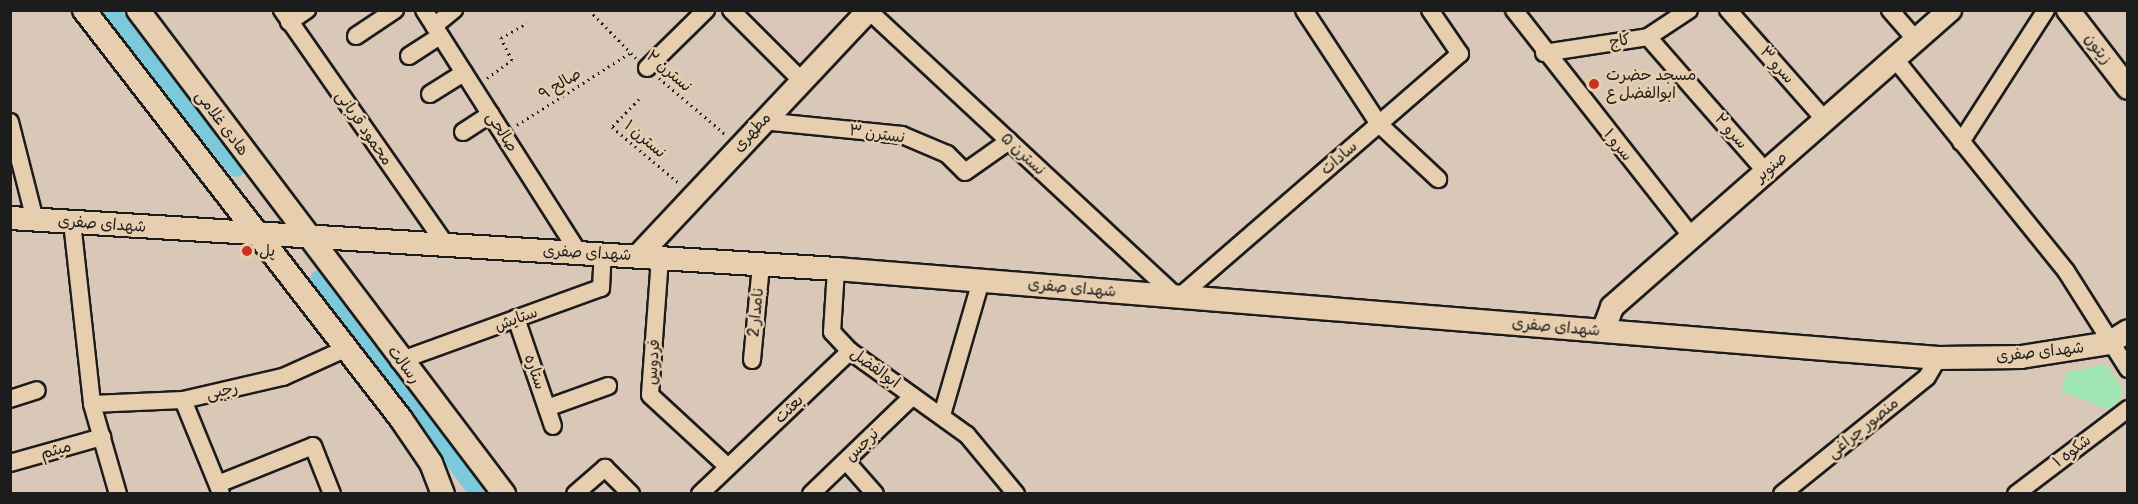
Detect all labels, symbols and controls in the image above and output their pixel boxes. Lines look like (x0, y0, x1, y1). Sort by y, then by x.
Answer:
street label: کاج (1608, 30, 1632, 52)
street label: زیتون (2080, 30, 2116, 68)
street label: سرو ۳ (1756, 42, 1798, 88)
street label: نسترن ۲ (642, 46, 696, 96)
street label: صالح ۹ (535, 64, 585, 104)
place label: مسجد حضرت ابوالفضل ع (1606, 65, 1696, 103)
marker: مسجد حضرت ابوالفضل ع (1587, 77, 1601, 91)
street label: هادی غلامی (191, 87, 253, 159)
street label: محمود قربانی (331, 87, 397, 169)
street label: صالحی (482, 108, 522, 156)
street label: مطهری (729, 108, 775, 156)
street label: سرو ۲ (1710, 109, 1752, 153)
street label: نسترن ۱ (620, 116, 670, 162)
street label: نسترن ۳ (848, 121, 906, 147)
street label: سرو ۱ (1599, 125, 1637, 165)
street label: نسترن ۵ (997, 128, 1049, 180)
street label: سادات (1317, 137, 1361, 179)
street label: صنوبر (1751, 148, 1791, 186)
street label: شهدای صفری (57, 211, 147, 237)
place label: پل (259, 241, 275, 261)
street label: شهدای صفری (542, 241, 632, 265)
marker: پل (240, 244, 254, 258)
street label: شهدای صفری (1027, 275, 1117, 301)
street label: نامدار 2 (744, 286, 768, 338)
street label: ستایش (492, 302, 540, 336)
street label: شهدای صفری (1511, 314, 1601, 340)
street label: فردوس (642, 338, 664, 386)
street label: شهدای صفری (1995, 338, 2085, 366)
street label: رسالت (383, 342, 425, 388)
street label: ابوالفضل (846, 344, 904, 392)
street label: ستاره (520, 352, 550, 392)
street label: رجبی (204, 378, 240, 404)
street label: بعثت (770, 391, 808, 427)
street label: منصور چراغی (1823, 393, 1903, 463)
street label: نرجس (841, 424, 883, 466)
street label: شکوه ۱ (2049, 430, 2095, 472)
street label: میثم (38, 436, 74, 464)

